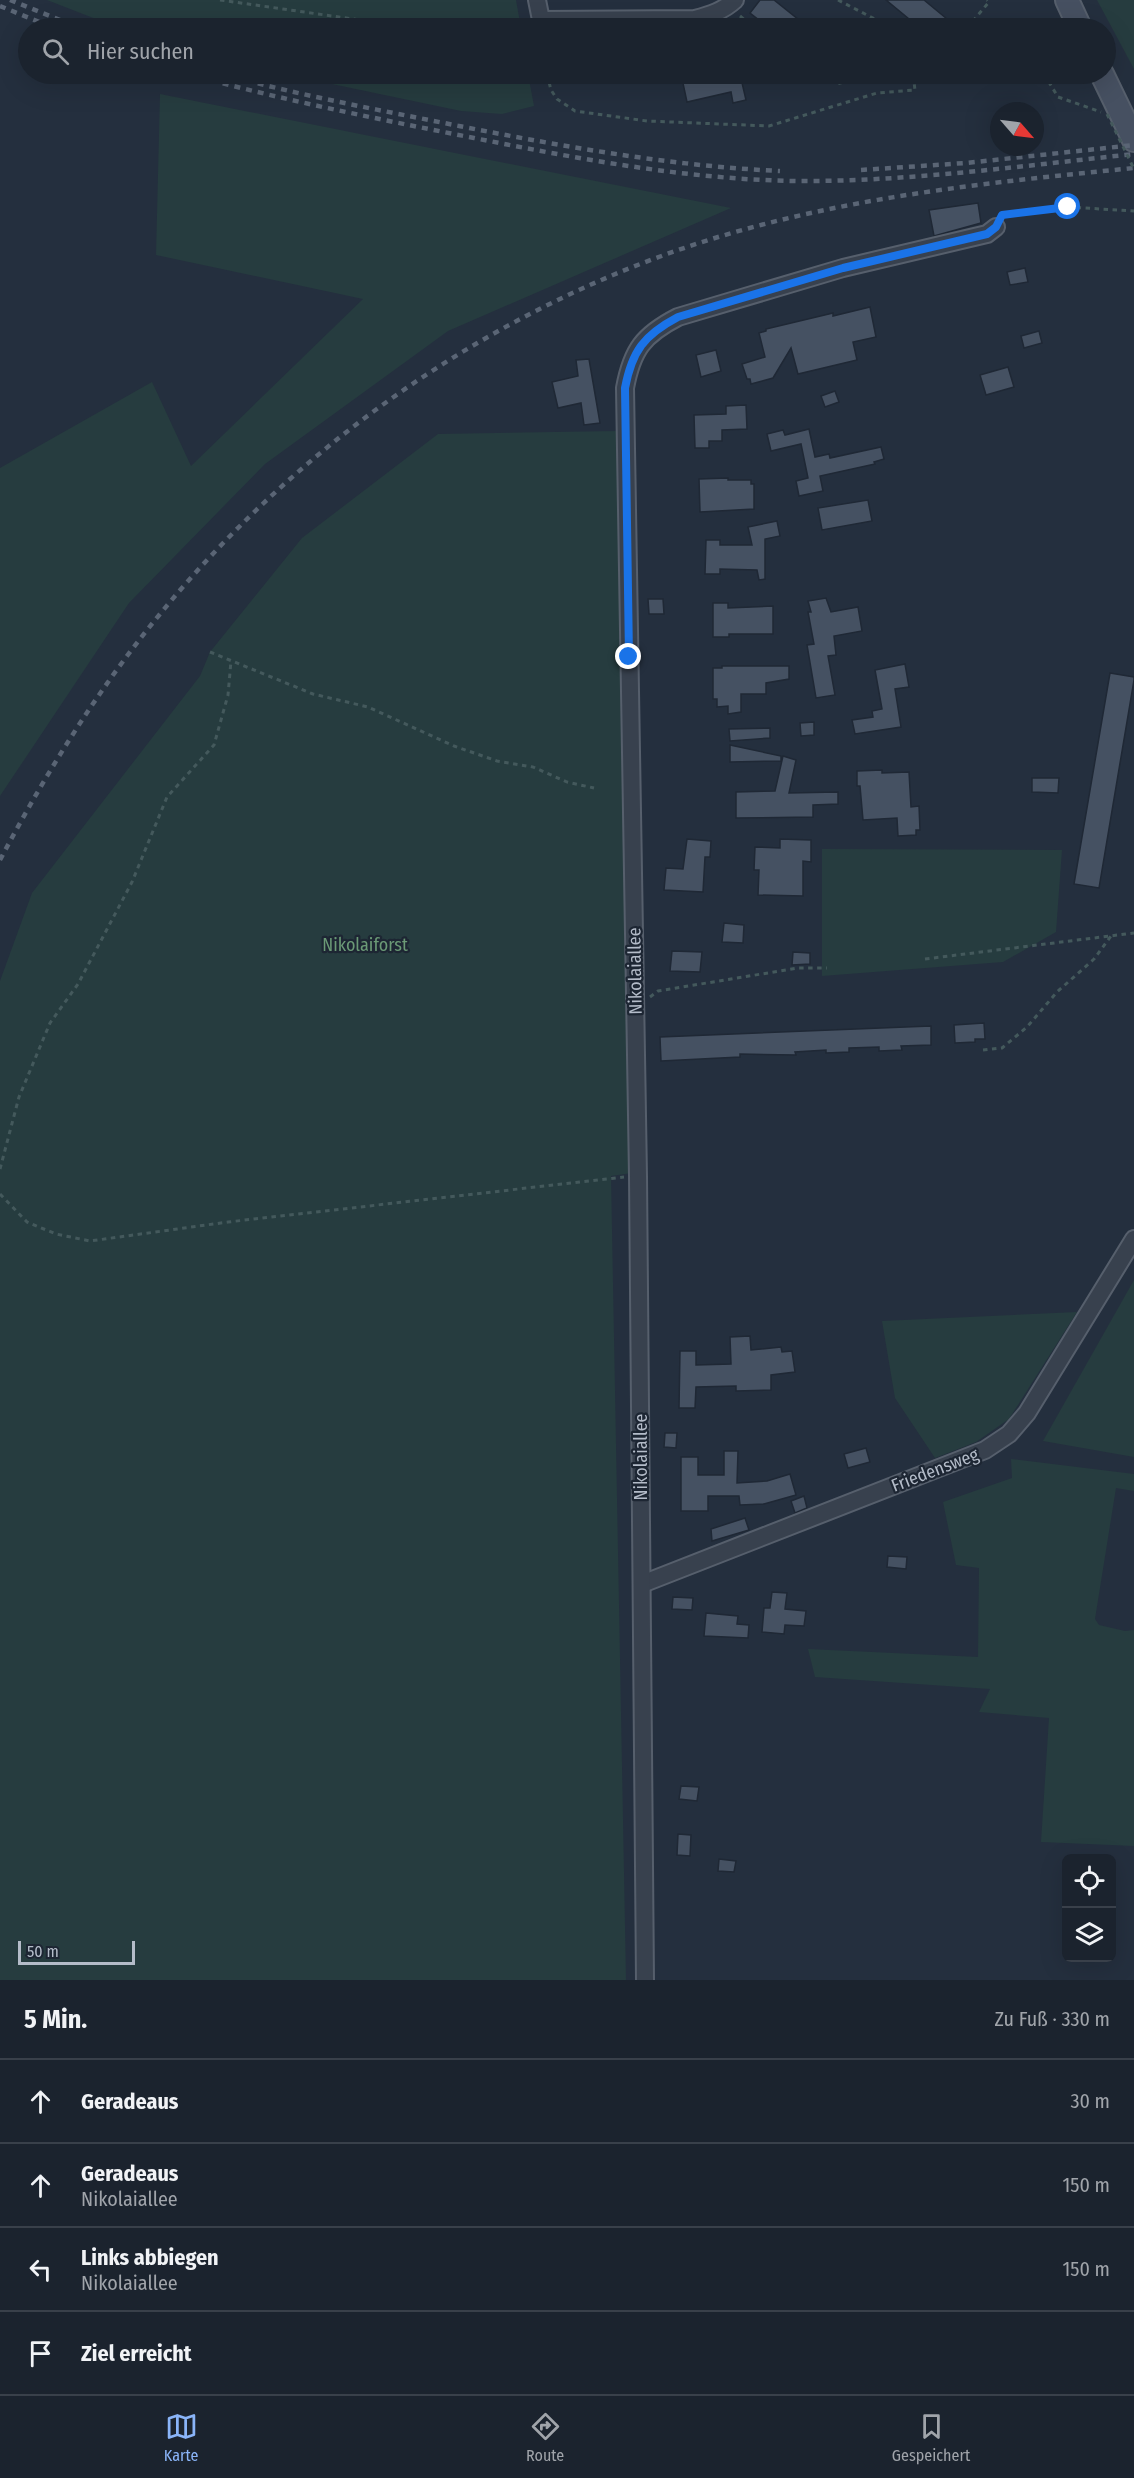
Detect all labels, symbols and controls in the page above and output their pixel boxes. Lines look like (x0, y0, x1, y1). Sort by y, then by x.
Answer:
search box (18, 18, 1116, 84)
icon: search (39, 35, 72, 68)
text: Hier suchen (87, 38, 194, 65)
north arrow (990, 102, 1044, 156)
route start (1054, 193, 1080, 219)
route end (615, 643, 641, 669)
street label: Nikolaiallee (623, 927, 647, 1015)
park label: Nikolaiforst (322, 934, 408, 956)
street label: Nikolaiallee (630, 1413, 652, 1501)
street label: Friedensweg (888, 1443, 982, 1497)
map controls (1062, 1854, 1116, 1962)
button: locate (1062, 1854, 1116, 1908)
button: layers (1062, 1908, 1116, 1962)
scale bar (18, 1938, 135, 1966)
text: 50 m (27, 1942, 59, 1961)
text: 5 Min. (24, 2004, 87, 2035)
text: Zu Fuß · 330 m (994, 2007, 1110, 2031)
icon: ahead (24, 2085, 57, 2118)
text: Geradeaus (81, 2088, 178, 2115)
text: 30 m (1070, 2089, 1110, 2113)
text: Geradeaus (81, 2160, 178, 2187)
icon: ahead (24, 2169, 57, 2202)
text: 150 m (1063, 2173, 1110, 2197)
text: Nikolaiallee (81, 2187, 178, 2211)
text: Links abbiegen (81, 2244, 219, 2271)
icon: left (24, 2253, 57, 2286)
text: 150 m (1063, 2257, 1110, 2281)
text: Nikolaiallee (81, 2271, 178, 2295)
icon: arrive (24, 2337, 57, 2370)
text: Ziel erreicht (81, 2340, 192, 2367)
tab: Karte (164, 2410, 198, 2465)
tab: Route (526, 2410, 564, 2465)
tab: Gespeichert (892, 2410, 970, 2465)

